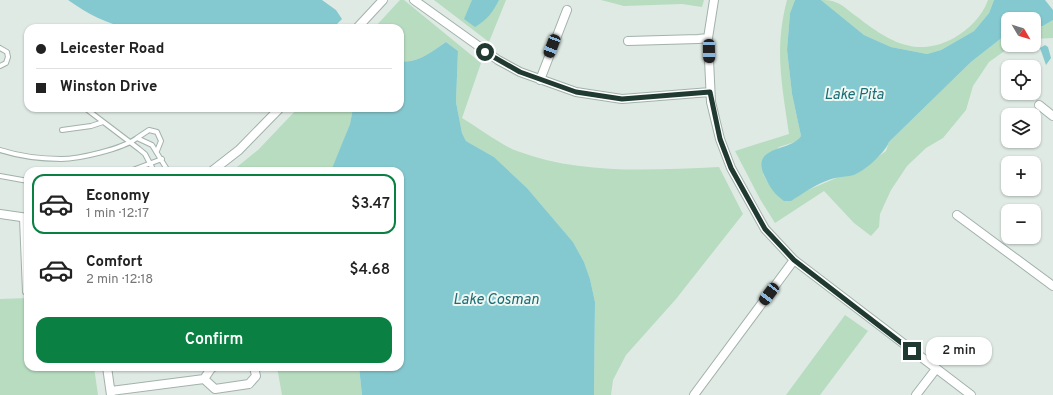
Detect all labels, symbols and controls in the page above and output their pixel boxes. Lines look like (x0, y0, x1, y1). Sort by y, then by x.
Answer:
north arrow (1001, 12, 1041, 52)
map controls (1001, 12, 1041, 244)
car (542, 33, 562, 59)
car (703, 39, 715, 63)
text: Leicester Road (60, 40, 164, 59)
route start (476, 43, 494, 61)
button: locate (1001, 60, 1041, 100)
text: Winston Drive (60, 78, 157, 97)
water label: Lake Pita (824, 86, 884, 105)
button: layers (1001, 108, 1041, 148)
button: + (1001, 156, 1041, 196)
icon: car (38, 186, 74, 222)
text: Economy (86, 187, 150, 206)
text: $3.47 (351, 195, 390, 214)
button: − (1001, 204, 1041, 244)
text: 1 min · 12:17 (86, 206, 149, 222)
icon: car (38, 252, 74, 288)
text: Comfort (86, 253, 143, 272)
text: $4.68 (349, 261, 390, 280)
text: 2 min · 12:18 (86, 272, 153, 288)
car (757, 281, 781, 307)
water label: Lake Cosman (453, 291, 539, 310)
button: Confirm (36, 317, 392, 363)
callout: 2 min (926, 337, 992, 365)
route end (903, 342, 921, 360)
text: 2 min (942, 343, 976, 359)

